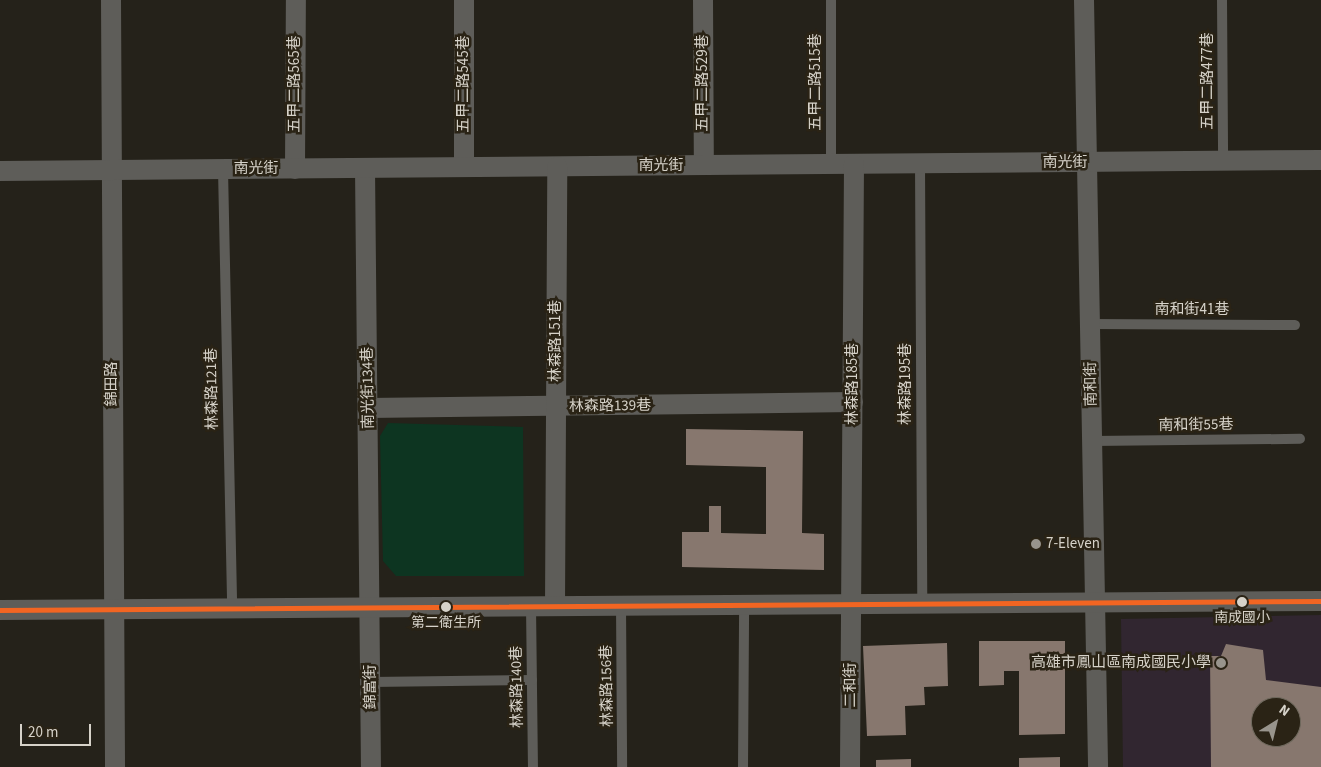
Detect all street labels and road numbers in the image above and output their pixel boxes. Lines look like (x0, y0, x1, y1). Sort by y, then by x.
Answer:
street label: 五甲二路477巷 (1199, 32, 1217, 130)
street label: 五甲二路515巷 (807, 33, 825, 131)
street label: 五甲二路529巷 (694, 34, 712, 132)
street label: 五甲二路565巷 (286, 35, 304, 133)
street label: 五甲二路545巷 (455, 35, 473, 133)
street label: 南光街 (1043, 154, 1087, 172)
street label: 南光街 (639, 157, 683, 175)
street label: 南光街 (234, 160, 278, 178)
street label: 林森路151巷 (547, 300, 565, 382)
street label: 南和街41巷 (1155, 301, 1229, 319)
street label: 林森路185巷 (844, 343, 862, 425)
street label: 林森路195巷 (897, 343, 915, 425)
street label: 南光街134巷 (358, 347, 378, 429)
street label: 林森路121巷 (202, 348, 222, 430)
street label: 南和街 (1082, 361, 1100, 407)
street label: 錦田路 (103, 362, 121, 406)
street label: 林森路139巷 (569, 396, 651, 416)
street label: 南和街55巷 (1158, 415, 1234, 435)
street label: 林森路156巷 (597, 645, 617, 727)
street label: 林森路140巷 (507, 646, 527, 728)
street label: 二和街 (842, 663, 860, 707)
street label: 錦富街 (362, 665, 380, 709)

